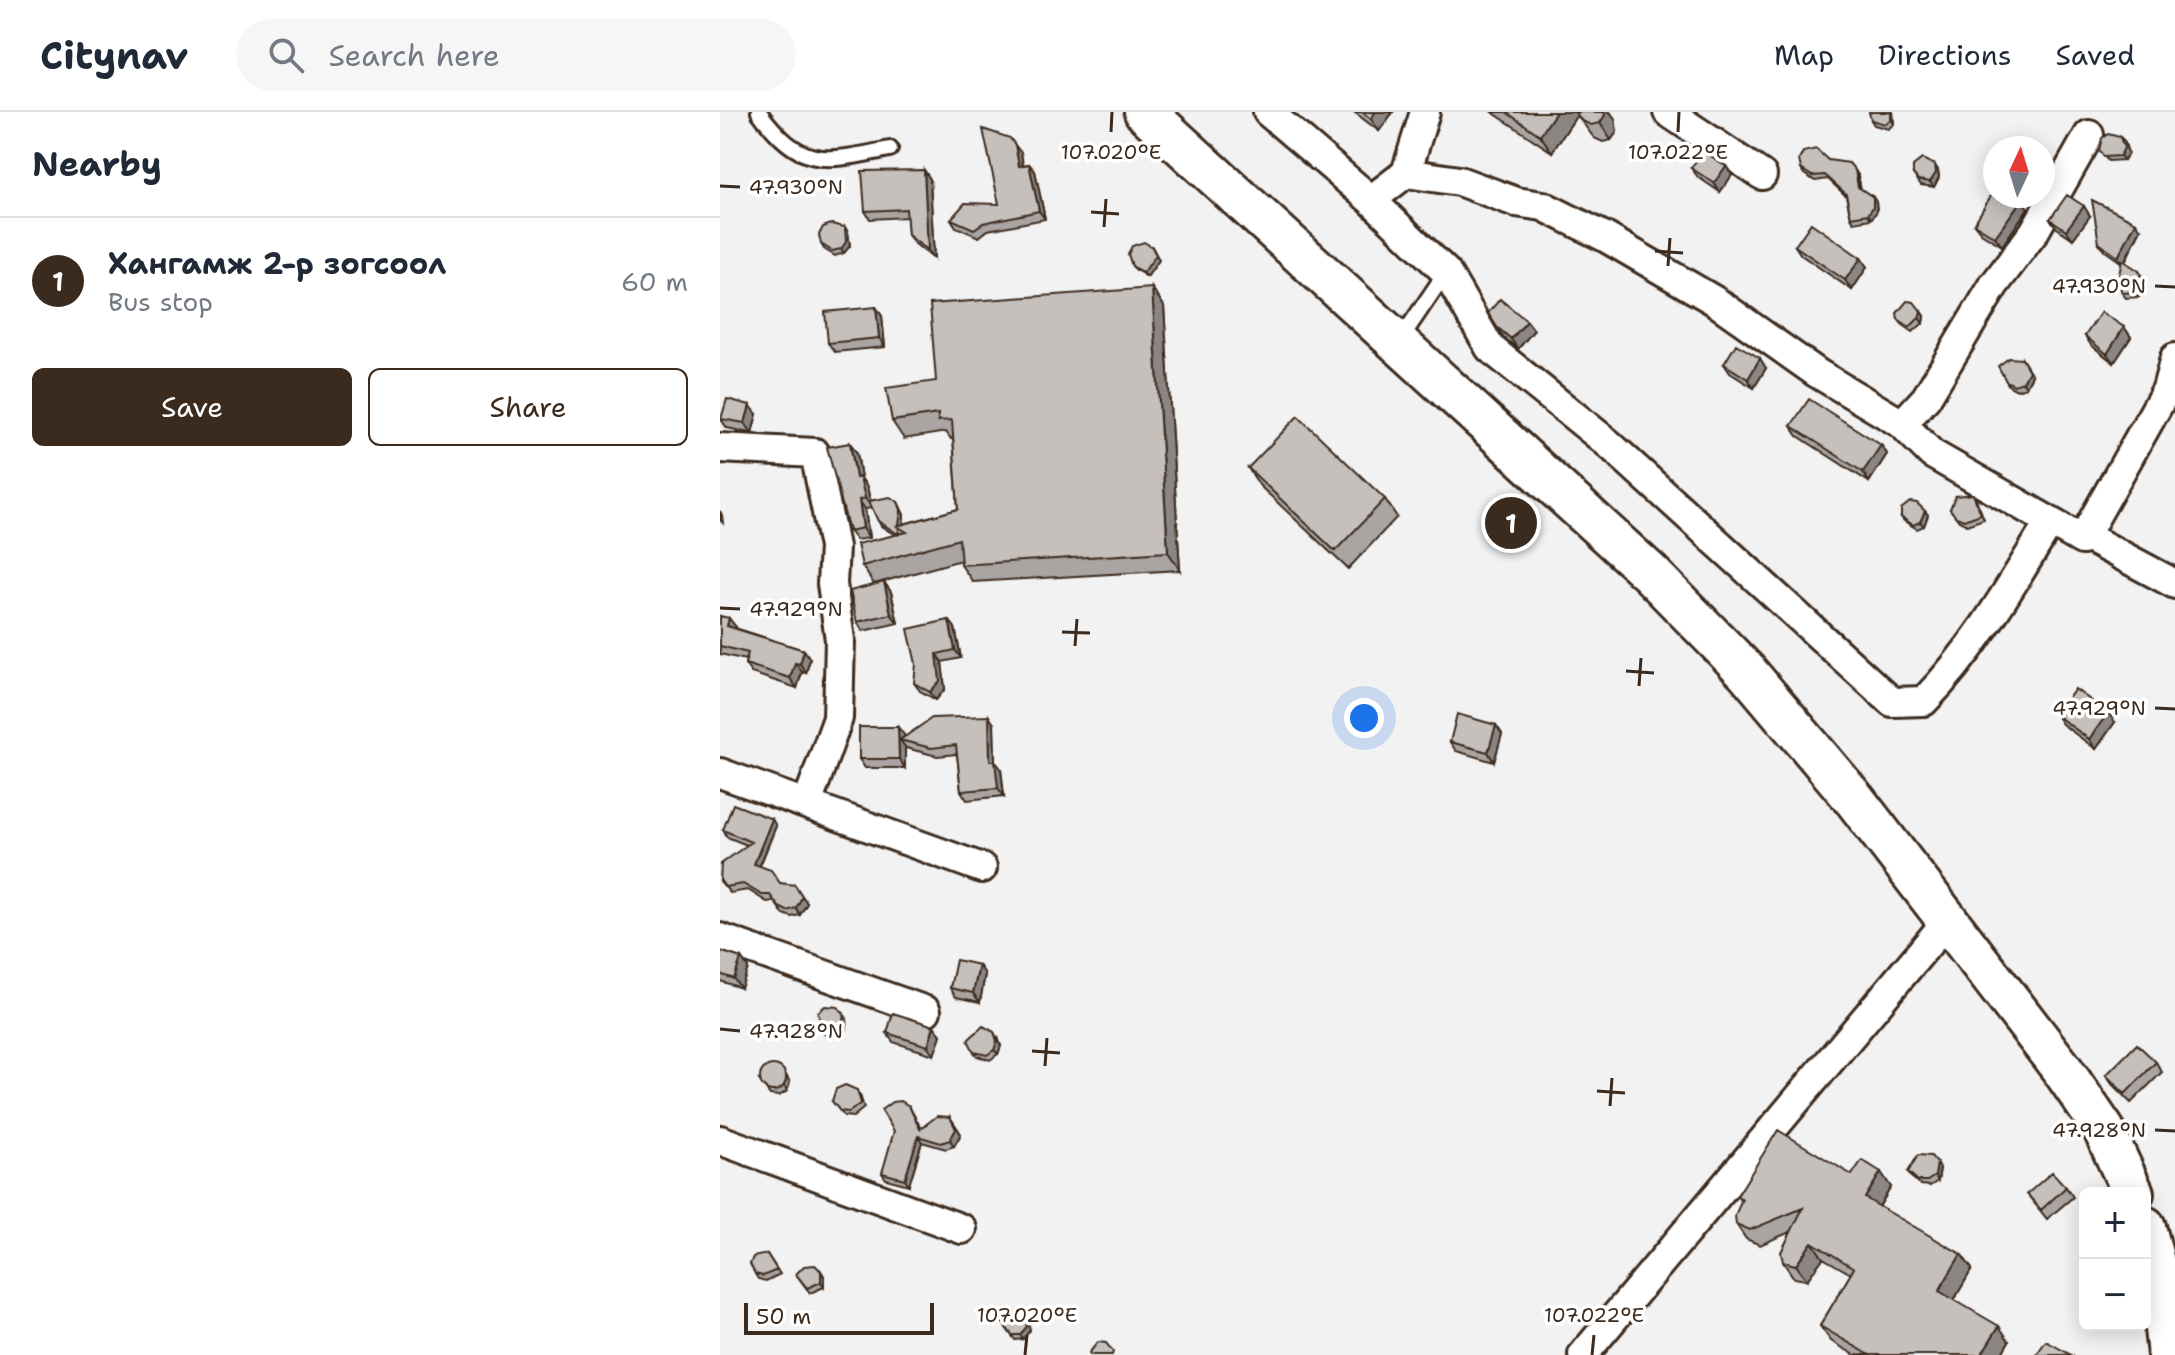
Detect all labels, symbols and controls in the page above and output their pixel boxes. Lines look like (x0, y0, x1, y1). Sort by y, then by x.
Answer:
search box (236, 19, 796, 91)
text: Citynav (40, 30, 188, 81)
icon: search (264, 33, 308, 77)
text: Search here (328, 35, 500, 76)
text: Map (1774, 36, 1834, 74)
text: Directions (1878, 36, 2012, 74)
text: Saved (2056, 36, 2135, 74)
north arrow (1983, 136, 2055, 208)
text: 107.020°E (1061, 139, 1161, 165)
text: 107.022°E (1628, 139, 1728, 165)
text: Nearby (32, 141, 162, 187)
text: 47.930°N (749, 174, 843, 200)
text: Хангамж 2-р зогсоол (108, 243, 446, 284)
text: 1 (52, 264, 64, 299)
text: 60 m (621, 264, 688, 299)
text: 47.930°N (2052, 273, 2146, 299)
text: Bus stop (108, 284, 213, 319)
button: Save (32, 368, 352, 446)
button: Share (368, 368, 688, 446)
pin: 1 (1485, 493, 1537, 553)
text: 47.929°N (749, 596, 843, 622)
text: 47.929°N (2052, 695, 2146, 721)
your location (1344, 698, 1384, 738)
text: 47.928°N (749, 1018, 843, 1044)
text: 47.928°N (2052, 1117, 2146, 1143)
map controls (2079, 1187, 2151, 1331)
button: + (2079, 1187, 2151, 1259)
button: − (2079, 1259, 2151, 1331)
scale bar (744, 1299, 934, 1335)
text: 50 m (756, 1302, 811, 1331)
text: 107.020°E (977, 1302, 1077, 1328)
text: 107.022°E (1544, 1302, 1644, 1328)

